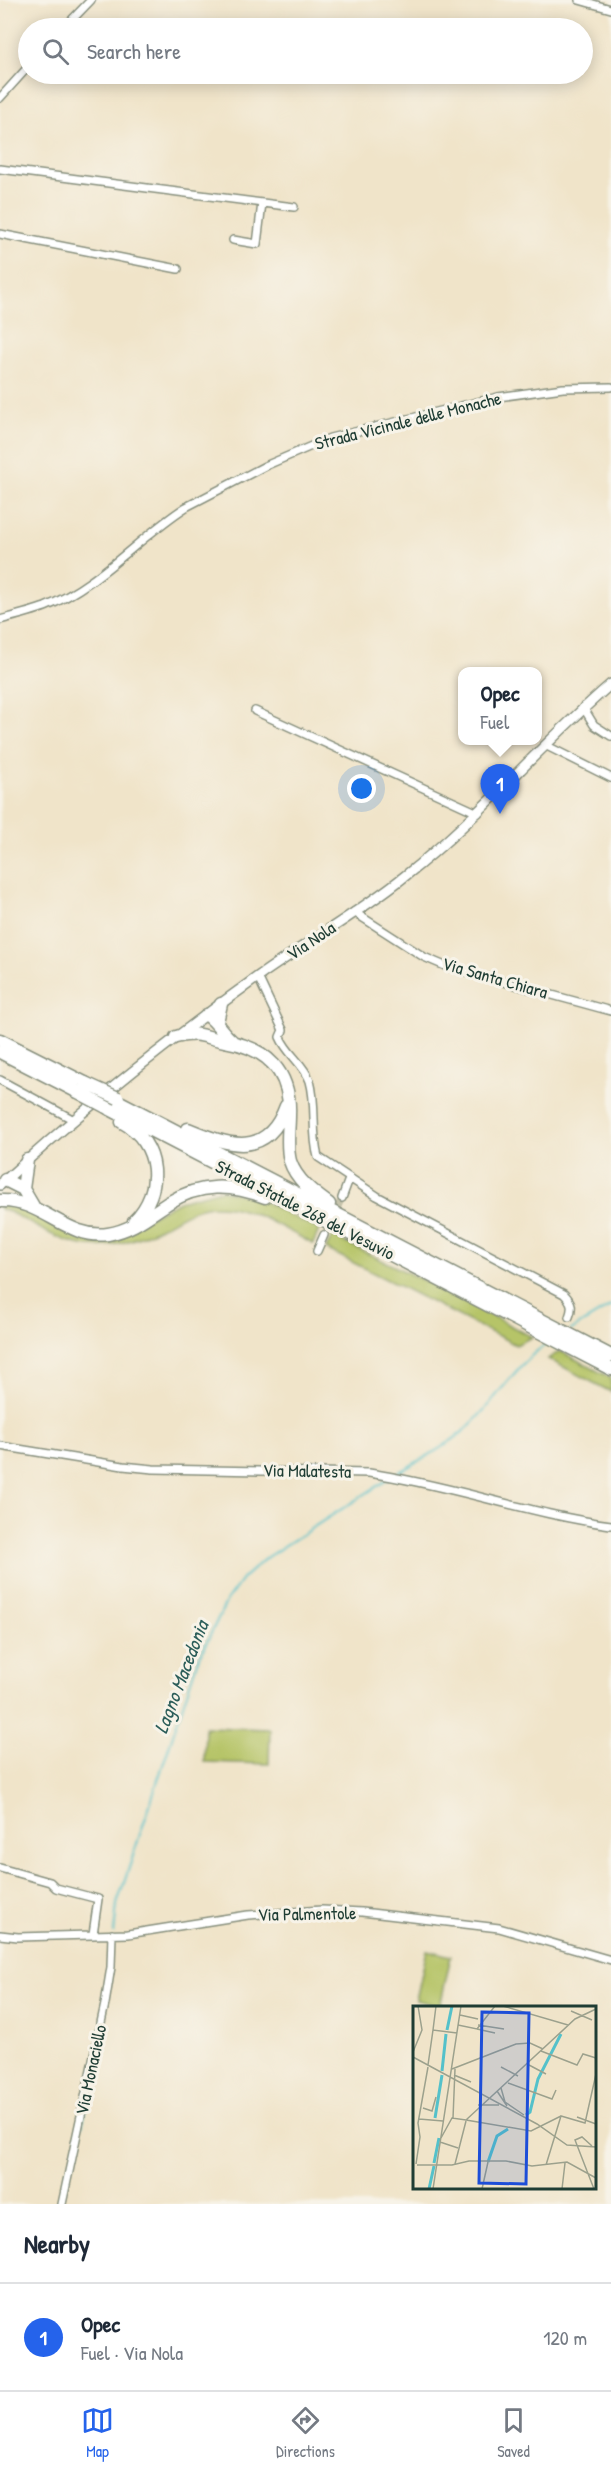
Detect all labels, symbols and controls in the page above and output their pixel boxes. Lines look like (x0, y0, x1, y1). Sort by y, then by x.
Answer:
search box (18, 18, 593, 84)
icon: search (39, 35, 72, 68)
text: Search here (87, 36, 181, 66)
street label: Strada Vicinale delle Monache (312, 385, 504, 456)
popup (458, 667, 542, 745)
text: Opec (481, 678, 519, 708)
text: Fuel (481, 708, 509, 735)
pin: 1 (480, 764, 520, 814)
your location (347, 774, 376, 803)
street label: Via Nola (281, 915, 340, 966)
street label: Via Santa Chiara (439, 951, 551, 1005)
street label: Strada Statale 268 del Vesuvio (211, 1153, 399, 1266)
street label: Via Malatesta (263, 1457, 351, 1484)
water label: Lagno Macedonia (147, 1615, 216, 1737)
street label: Via Palmentole (257, 1900, 357, 1927)
inset map (413, 2006, 596, 2189)
street label: Via Monaciello (69, 2022, 112, 2117)
text: Nearby (24, 2226, 90, 2261)
text: Opec (81, 2309, 120, 2339)
text: 1 (40, 2324, 47, 2351)
text: 120 m (543, 2324, 587, 2351)
text: Fuel · Via Nola (81, 2339, 183, 2366)
tab: Map (81, 2404, 114, 2462)
tab: Directions (276, 2404, 335, 2462)
tab: Saved (497, 2404, 530, 2462)

